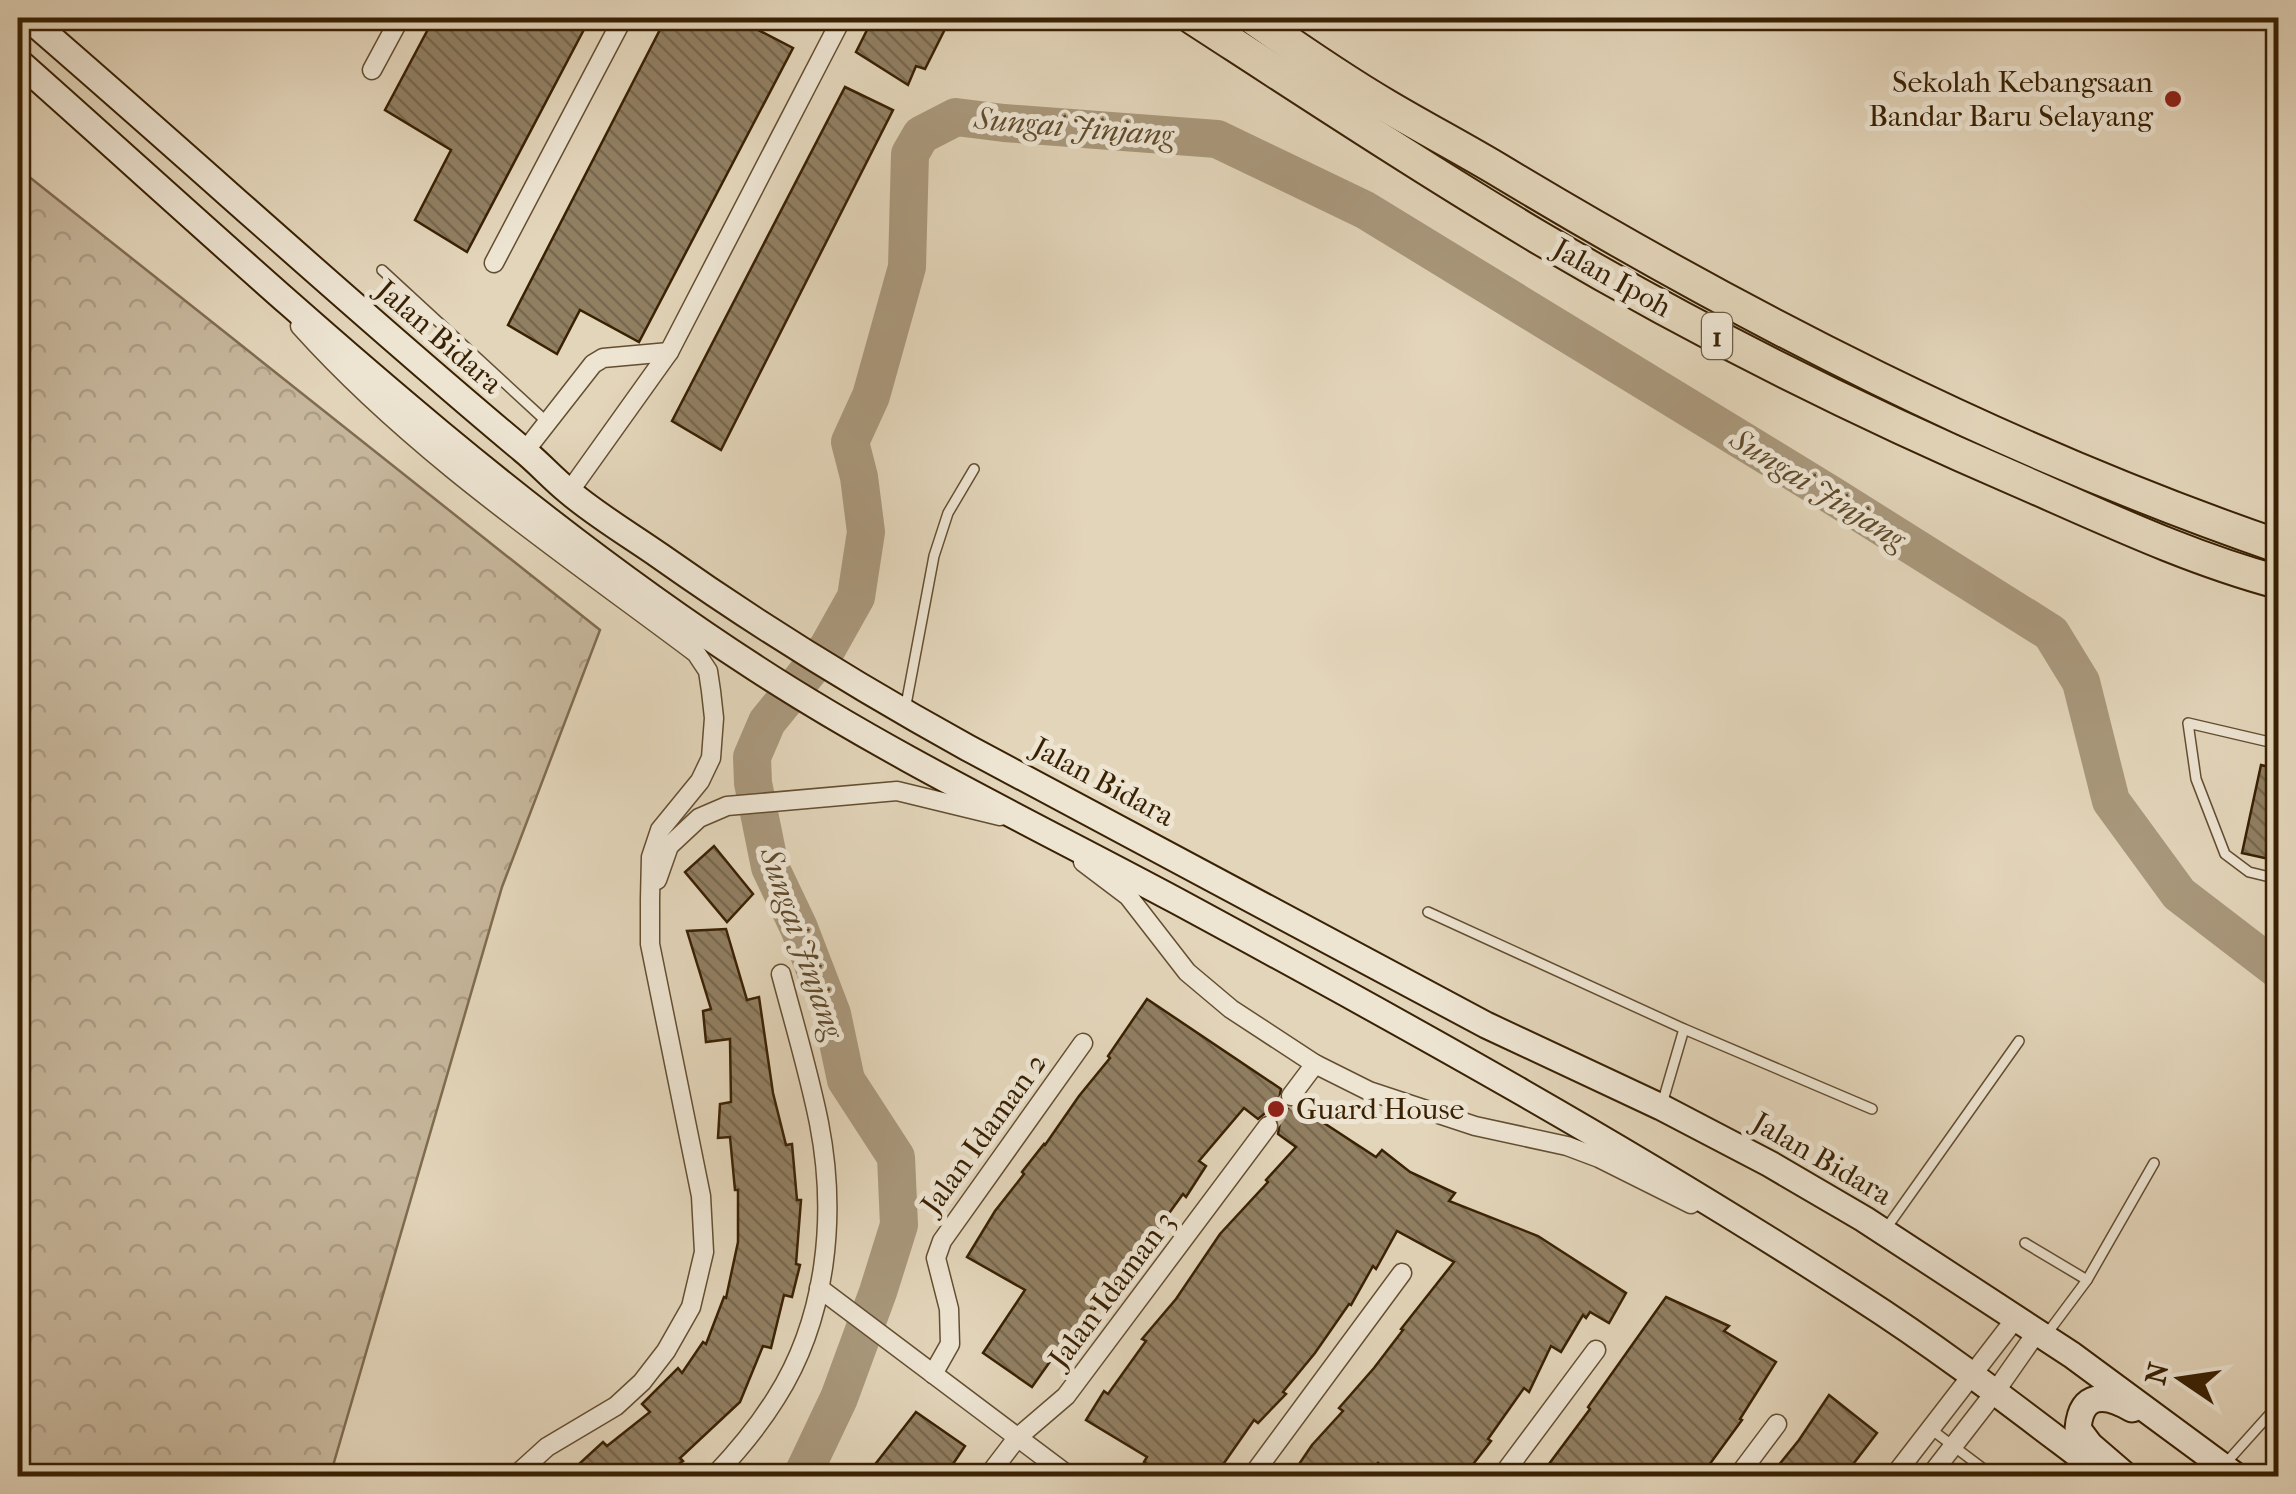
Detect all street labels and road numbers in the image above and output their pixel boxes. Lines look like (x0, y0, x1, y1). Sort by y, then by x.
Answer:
street label: Jalan Ipoh (1545, 230, 1678, 325)
street label: Jalan Bidara (367, 271, 510, 402)
road number: 1 (1702, 313, 1732, 359)
street label: Jalan Bidara (1024, 729, 1181, 834)
street label: Jalan Idaman 2 (913, 1047, 1054, 1223)
street label: Jalan Bidara (1744, 1104, 1899, 1214)
street label: Jalan Idaman 3 (1041, 1205, 1182, 1377)

